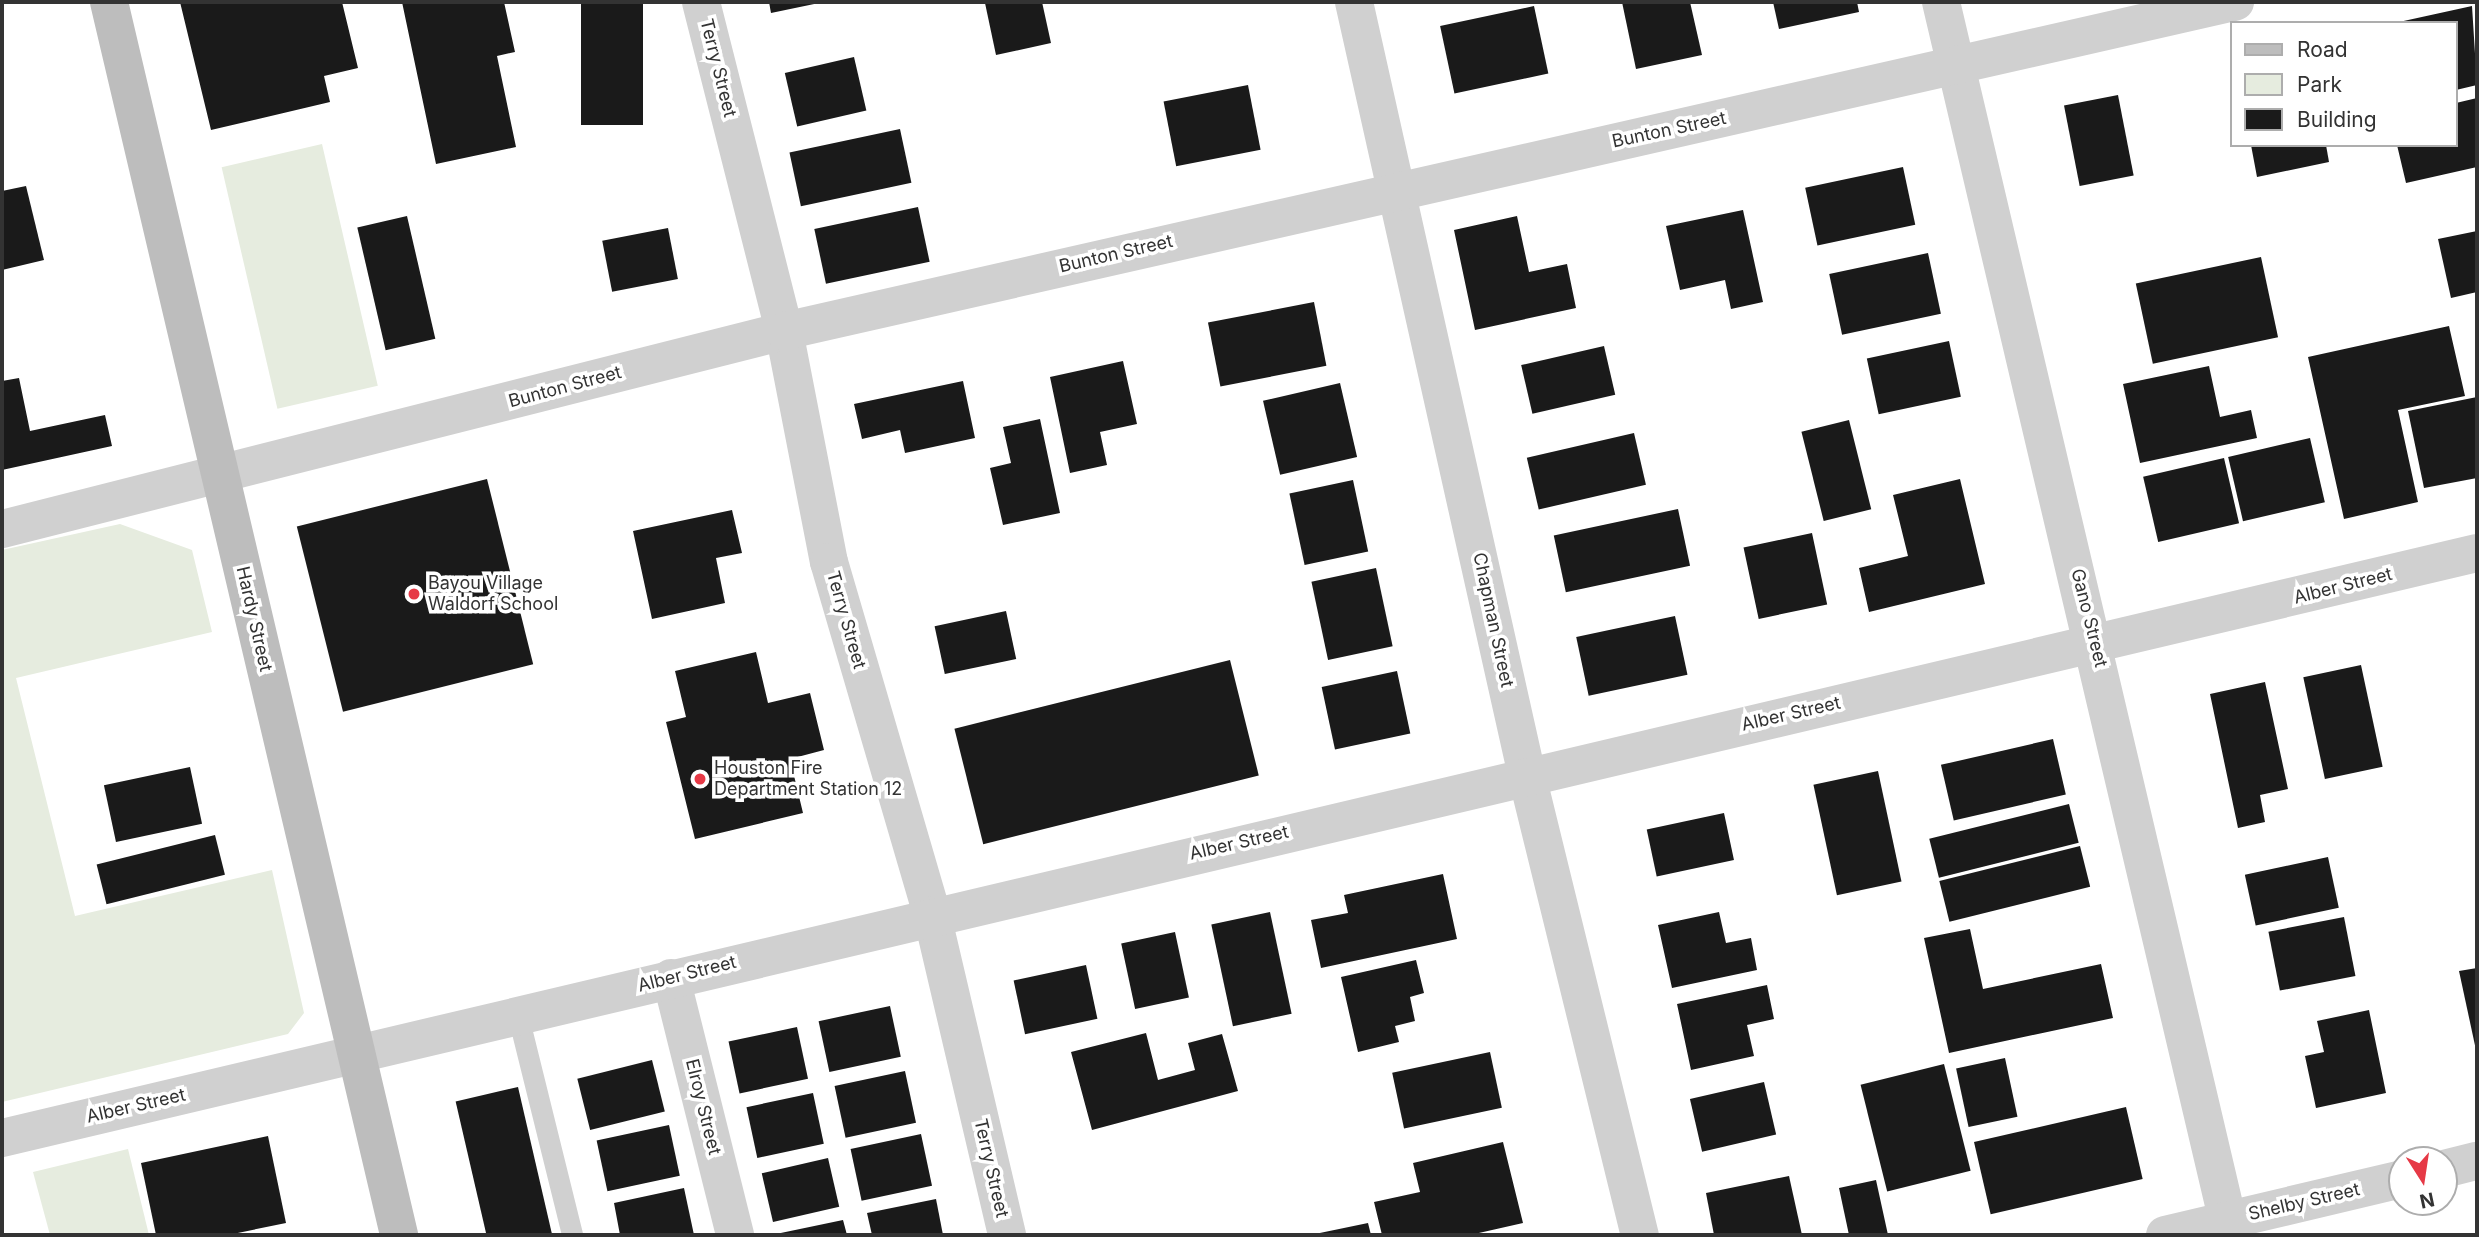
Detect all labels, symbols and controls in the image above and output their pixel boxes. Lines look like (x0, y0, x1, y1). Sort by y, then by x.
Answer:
street label: Terry Street (695, 16, 741, 120)
legend (2230, 21, 2458, 147)
text: Road (2297, 37, 2348, 62)
text: Park (2297, 72, 2342, 97)
street label: Bunton Street (1610, 107, 1728, 153)
text: Building (2297, 107, 2377, 132)
street label: Bunton Street (1057, 230, 1175, 278)
street label: Bunton Street (506, 362, 624, 412)
street label: Chapman Street (1468, 551, 1518, 689)
street label: Alber Street (2291, 563, 2395, 609)
street label: Hardy Street (231, 564, 277, 674)
street label: Gano Street (2066, 566, 2112, 670)
street label: Terry Street (822, 569, 870, 671)
place label: Bayou Village Waldorf School (428, 573, 558, 616)
marker: Bayou Village Waldorf School (406, 586, 422, 602)
street label: Alber Street (1739, 692, 1843, 736)
place label: Houston Fire Department Station 12 (714, 758, 902, 800)
marker: Houston Fire Department Station 12 (692, 771, 708, 787)
street label: Alber Street (1187, 821, 1291, 865)
street label: Alber Street (635, 951, 739, 997)
street label: Elroy Street (681, 1057, 725, 1157)
street label: Alber Street (84, 1084, 188, 1128)
street label: Terry Street (969, 1116, 1013, 1220)
north arrow (2388, 1146, 2458, 1216)
street label: Shelby Street (2246, 1179, 2362, 1225)
text: N (2418, 1187, 2437, 1213)

